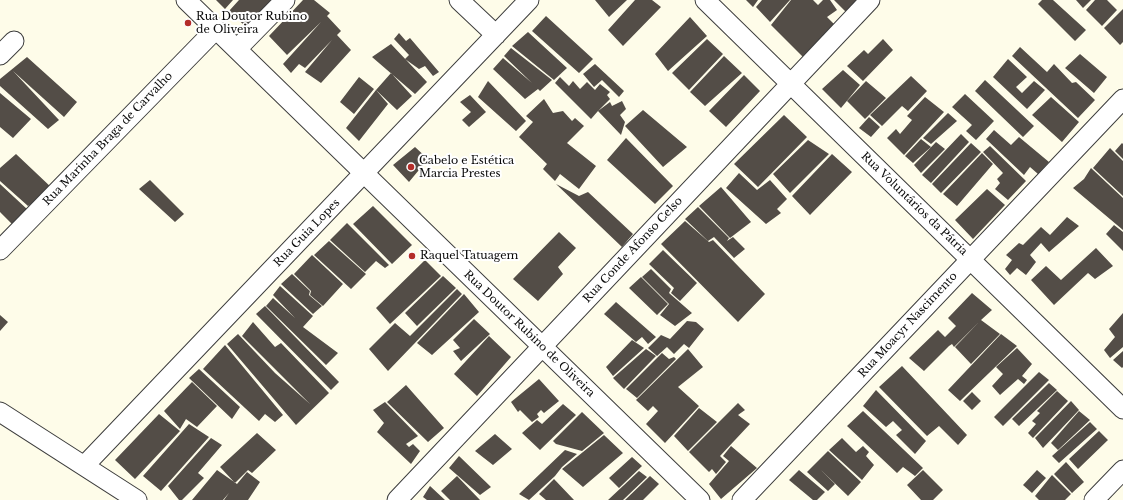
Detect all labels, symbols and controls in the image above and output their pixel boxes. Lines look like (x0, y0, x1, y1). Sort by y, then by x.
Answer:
place label: Rua Doutor Rubino de Oliveira (196, 10, 307, 36)
marker: Rua Doutor Rubino de Oliveira (183, 18, 193, 28)
street label: Rua Marinha Braga de Carvalho (41, 70, 175, 208)
street label: Rua Voluntários da Pátria (858, 150, 970, 258)
place label: Cabelo e Estética Marcia Prestes (419, 154, 514, 180)
marker: Cabelo e Estética Marcia Prestes (406, 162, 416, 172)
street label: Rua Conde Afonso Celso (581, 194, 685, 306)
street label: Rua Guia Lopes (271, 196, 343, 270)
place label: Raquel Tatuagem (420, 249, 518, 263)
marker: Raquel Tatuagem (407, 251, 417, 261)
street label: Rua Doutor Rubino de Oliveira (461, 268, 597, 400)
street label: Rua Moacyr Nascimento (856, 270, 960, 380)

